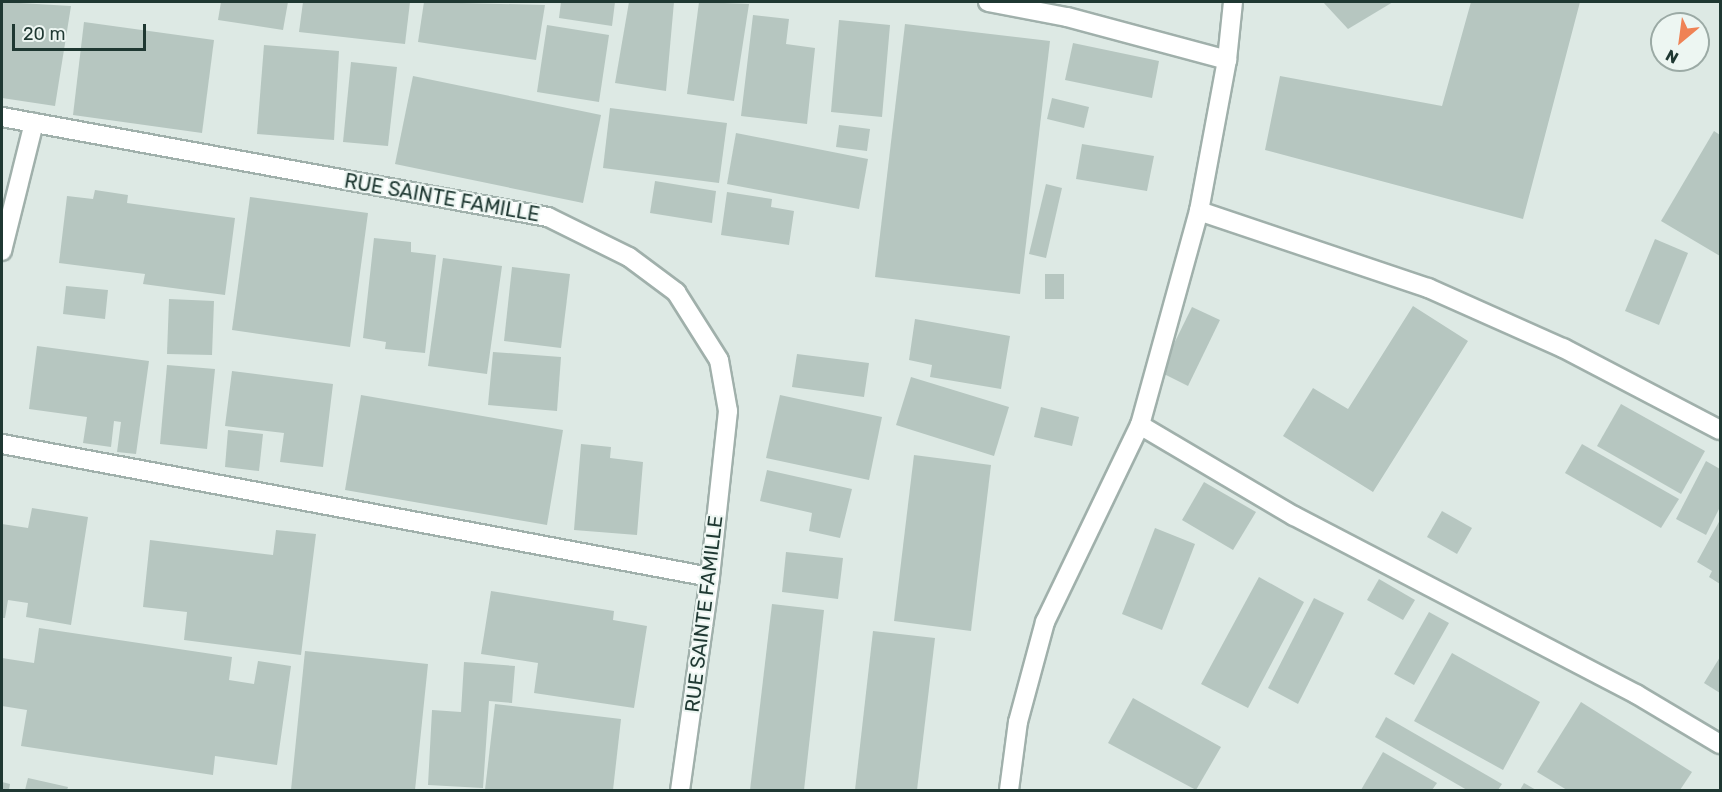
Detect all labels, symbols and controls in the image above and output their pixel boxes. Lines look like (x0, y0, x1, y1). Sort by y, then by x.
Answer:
scale bar (15, 12, 148, 50)
north arrow (1650, 12, 1710, 72)
text: 20 m (23, 23, 65, 45)
text: N (1662, 45, 1682, 68)
street label: RUE SAINTE FAMILLE (342, 169, 542, 227)
street label: RUE SAINTE FAMILLE (680, 514, 728, 714)

